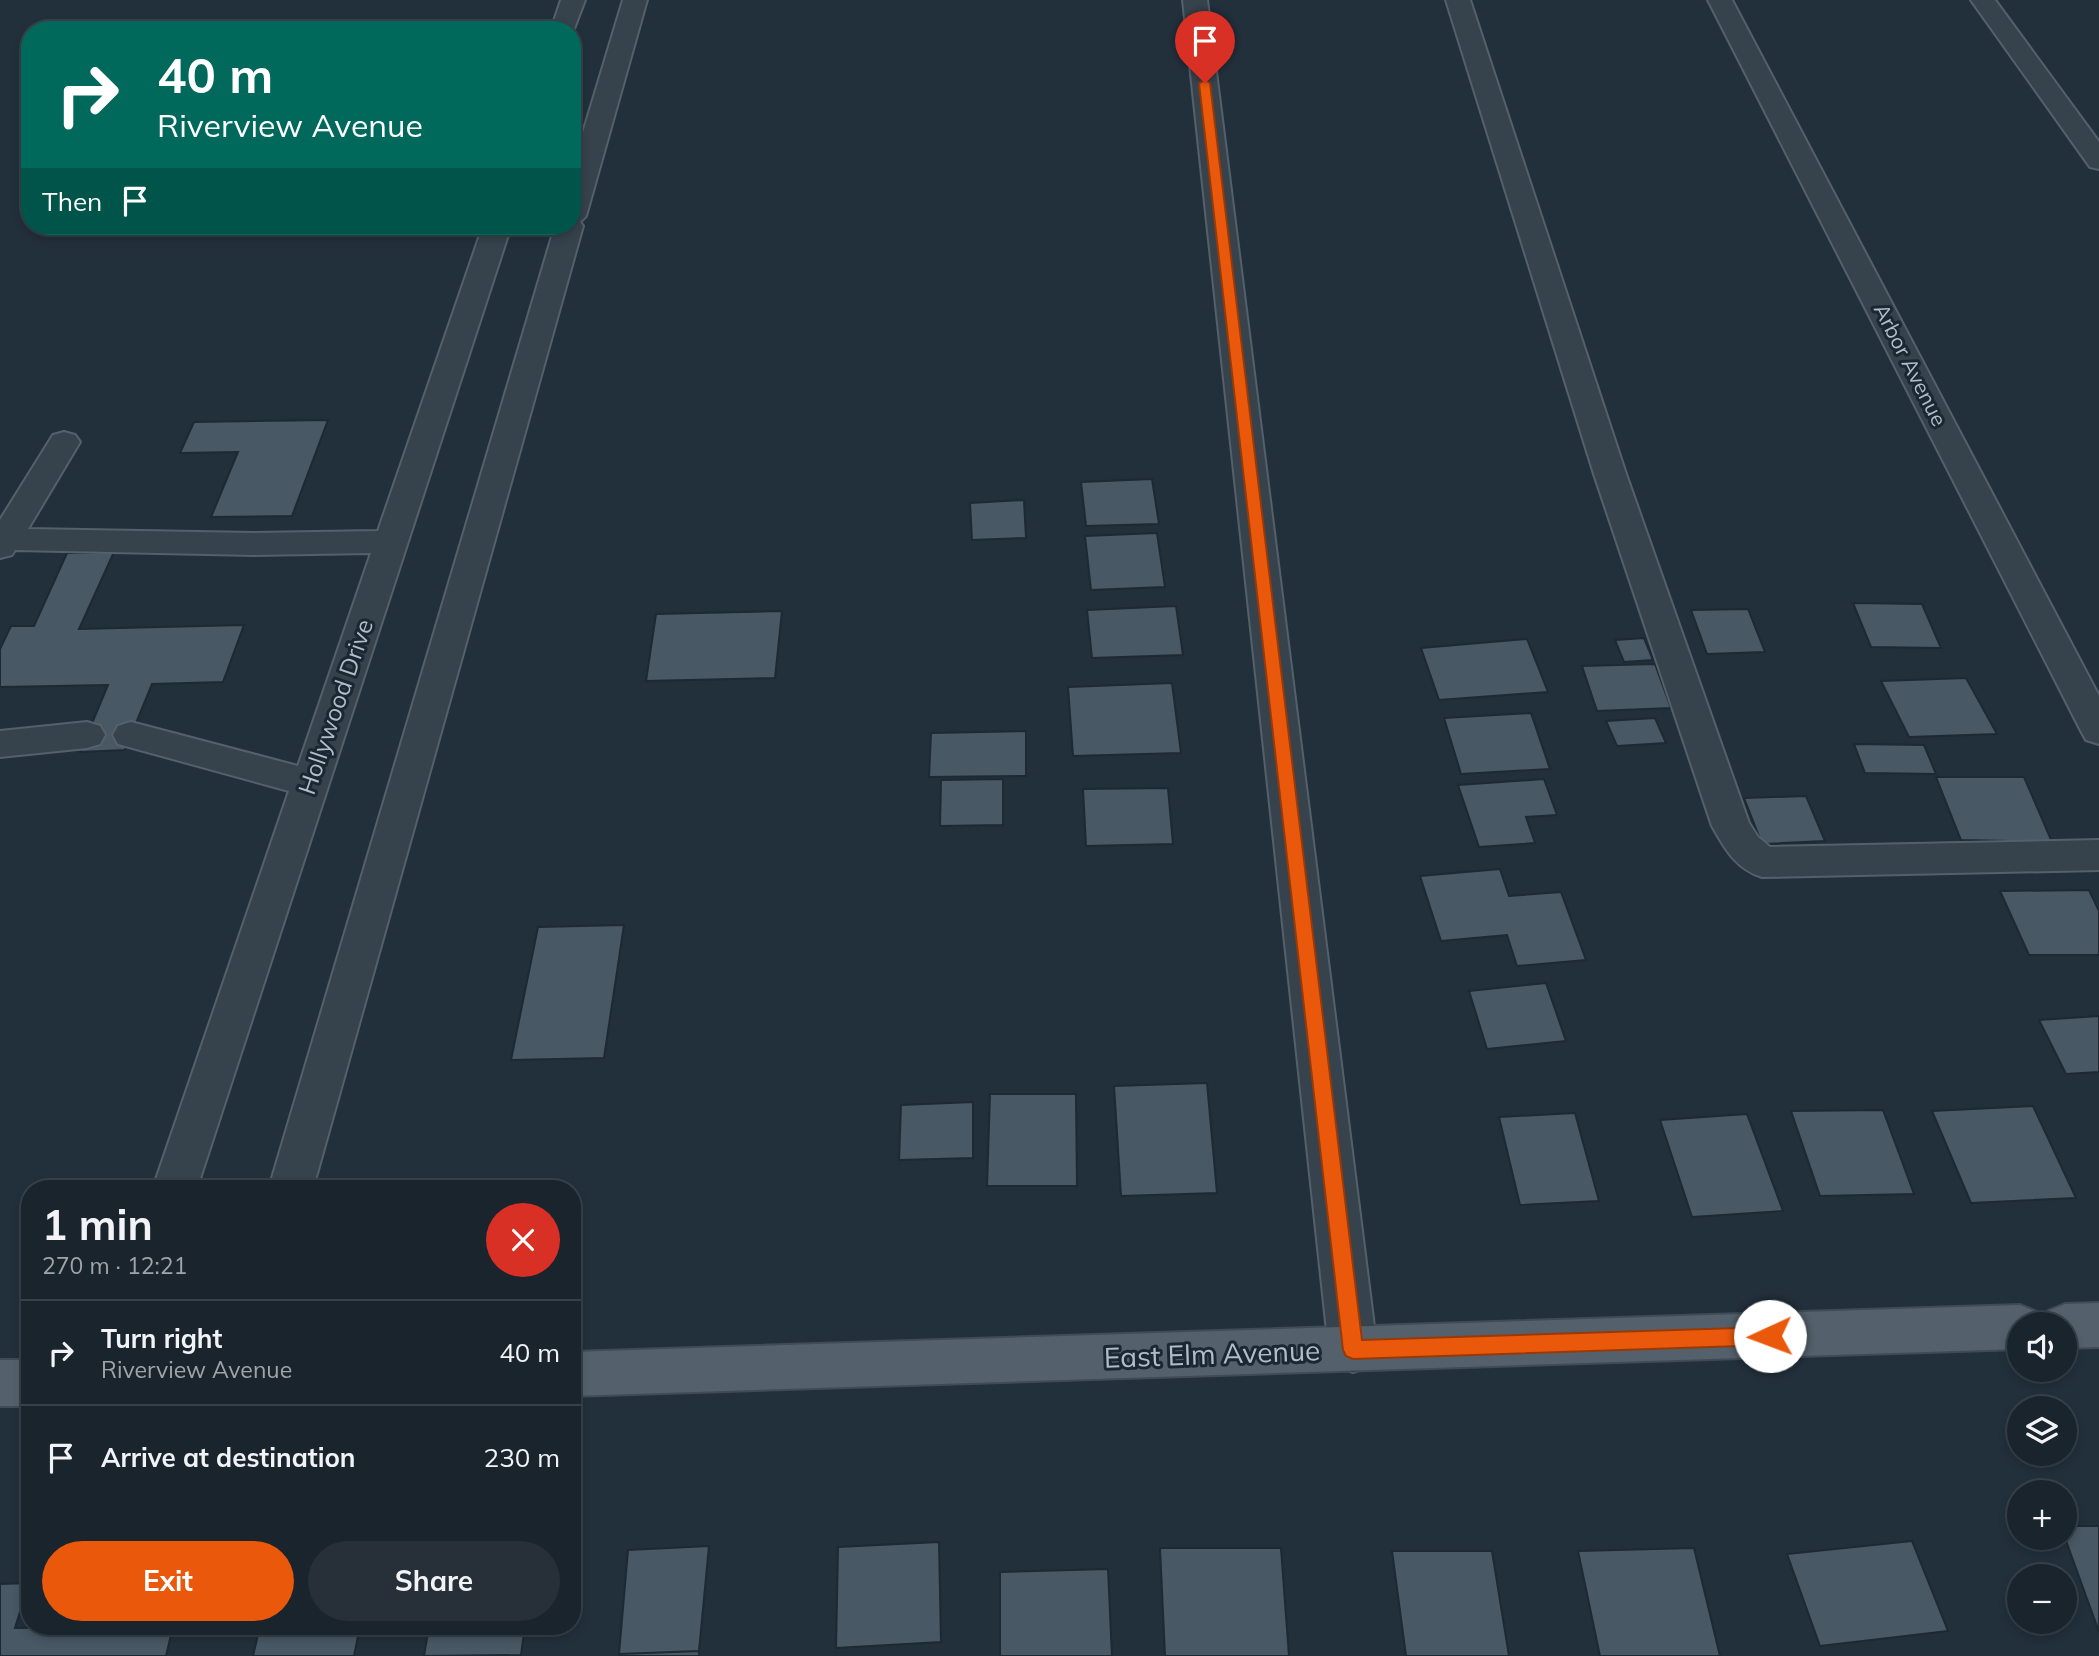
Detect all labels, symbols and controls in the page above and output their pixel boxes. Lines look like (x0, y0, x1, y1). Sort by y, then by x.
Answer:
pin (1175, 11, 1235, 83)
icon: arrive (1186, 22, 1224, 60)
text: 40 m (157, 44, 273, 105)
icon: right (42, 49, 133, 140)
text: Riverview Avenue (157, 105, 423, 145)
icon: arrive (116, 182, 154, 220)
text: Then (42, 185, 102, 218)
street label: Arbor Avenue (1869, 299, 1953, 430)
street label: Hollywood Drive (291, 615, 379, 798)
text: 1 min (42, 1198, 153, 1251)
button: close (486, 1203, 560, 1277)
text: 270 m · 12:21 (42, 1251, 187, 1280)
position arrow (1733, 1299, 1807, 1373)
map controls (2007, 1312, 2077, 1634)
button: sound (2007, 1312, 2077, 1382)
text: Turn right (101, 1322, 222, 1355)
street label: East Elm Avenue (1103, 1332, 1321, 1375)
icon: right (42, 1334, 80, 1372)
text: 40 m (499, 1336, 560, 1369)
text: Riverview Avenue (101, 1355, 292, 1384)
button: layers (2007, 1396, 2077, 1466)
icon: arrive (42, 1439, 80, 1477)
text: Arrive at destination (101, 1441, 356, 1474)
text: 230 m (484, 1441, 560, 1474)
button: + (2007, 1480, 2077, 1550)
button: Exit (42, 1541, 294, 1621)
button: Share (308, 1541, 560, 1621)
button: − (2007, 1564, 2077, 1634)

